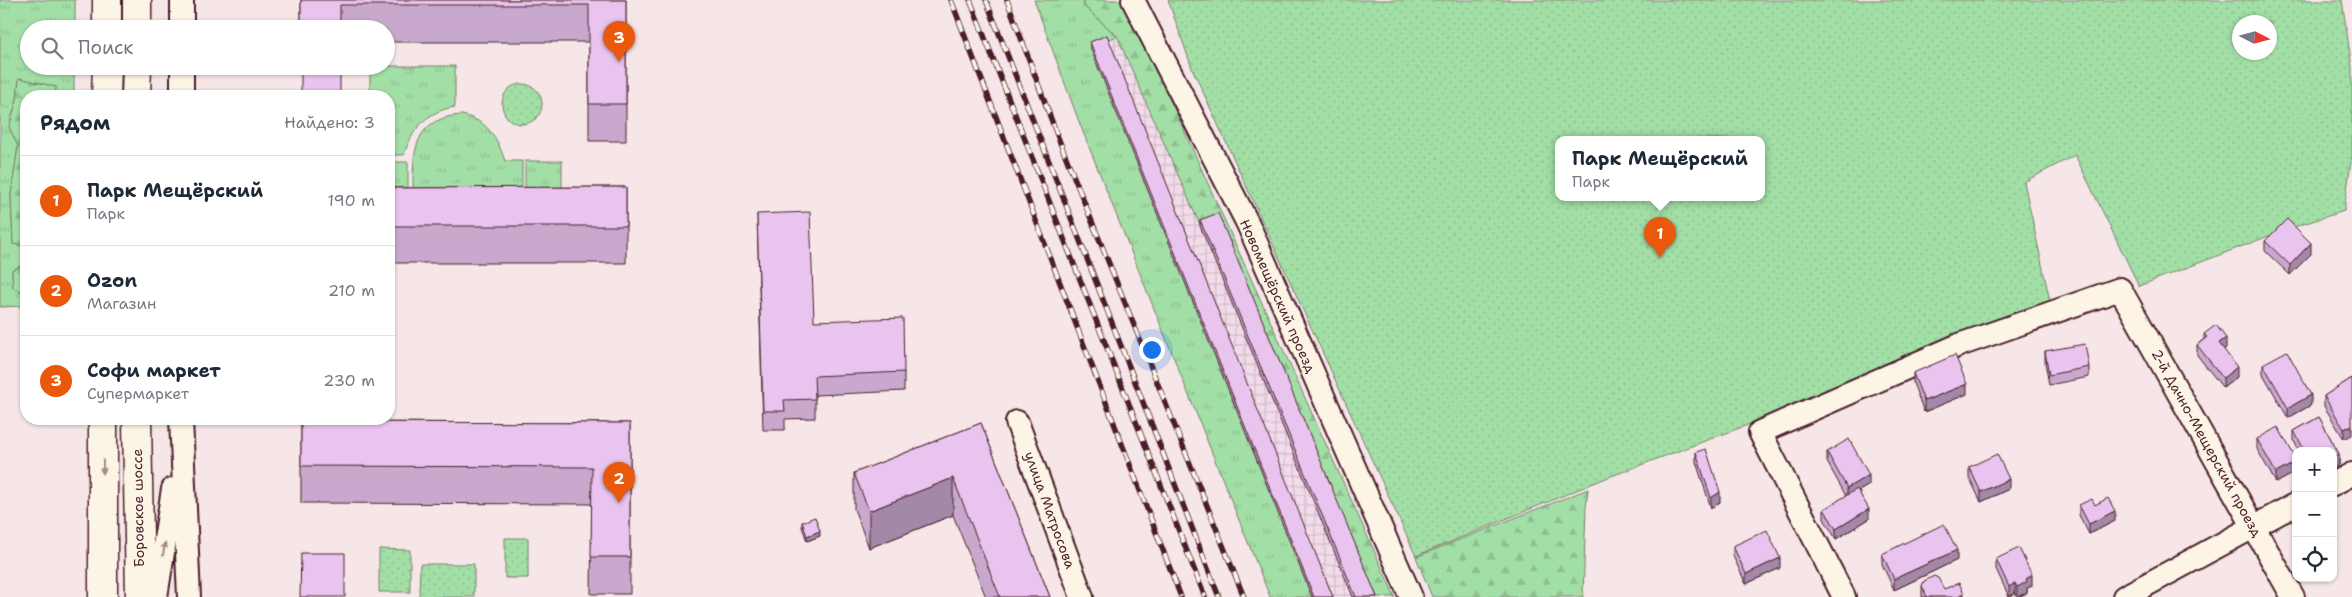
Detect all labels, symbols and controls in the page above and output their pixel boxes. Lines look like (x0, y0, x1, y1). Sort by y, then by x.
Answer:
north arrow (2232, 15, 2277, 60)
search box (20, 20, 395, 75)
pin: 3 (603, 21, 635, 62)
icon: search (38, 34, 66, 62)
text: Поиск (78, 35, 133, 60)
text: Рядом (40, 109, 110, 137)
text: Найдено: 3 (284, 112, 375, 133)
popup (1555, 136, 1765, 201)
text: Парк Мещёрский (1572, 146, 1748, 171)
text: Парк (1572, 171, 1610, 192)
text: Парк Мещёрский (87, 178, 263, 203)
text: 1 (52, 190, 60, 211)
text: 190 m (328, 190, 375, 211)
text: Парк (87, 203, 125, 224)
street label: Новомещёрский проезд (1236, 216, 1320, 376)
pin: 1 (1644, 217, 1676, 258)
text: Ozon (87, 268, 137, 293)
text: 2 (50, 280, 62, 301)
text: 210 m (328, 280, 375, 301)
text: Магазин (87, 293, 156, 314)
your location (1139, 337, 1165, 363)
street label: 2-й Дачно-Мещерский проезд (2148, 346, 2266, 540)
text: Софи маркет (87, 358, 221, 383)
text: 3 (50, 370, 62, 391)
text: 230 m (323, 370, 375, 391)
text: Супермаркет (87, 383, 189, 404)
map controls (2292, 447, 2337, 582)
button: + (2292, 447, 2337, 492)
street label: Боровское шоссе (128, 448, 148, 568)
street label: улица Матросова (1020, 449, 1080, 571)
one-way arrow (99, 460, 107, 476)
pin: 2 (603, 462, 635, 503)
button: − (2292, 492, 2337, 537)
button: locate (2292, 537, 2337, 582)
one-way arrow (160, 540, 168, 556)

